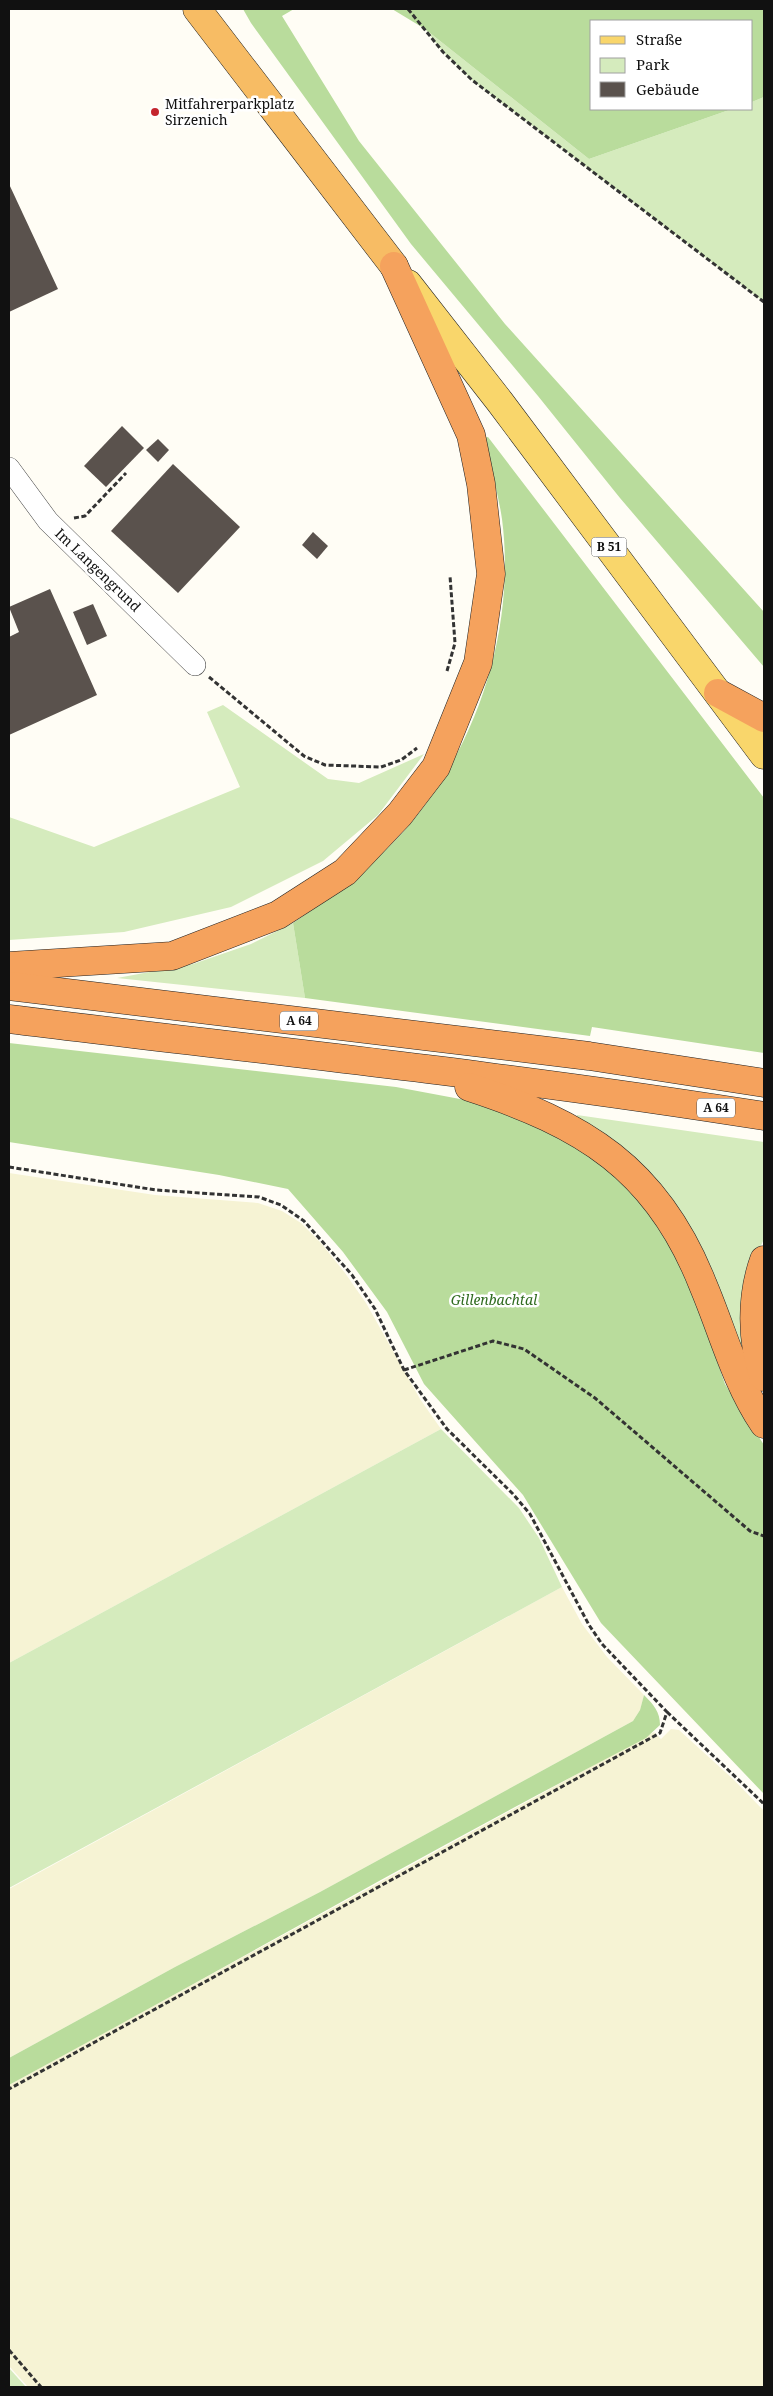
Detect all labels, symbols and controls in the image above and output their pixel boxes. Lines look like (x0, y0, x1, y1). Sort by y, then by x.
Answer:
legend (590, 20, 753, 110)
text: Straße (636, 29, 682, 49)
text: Park (636, 54, 670, 74)
text: Gebäude (636, 79, 699, 99)
place label: Mitfahrerparkplatz Sirzenich (165, 94, 294, 129)
marker: Mitfahrerparkplatz Sirzenich (149, 106, 161, 118)
street label: Im Langengrund (51, 524, 146, 616)
road number: B 51 (592, 538, 626, 556)
road number: A 64 (280, 1011, 318, 1030)
road number: A 64 (697, 1098, 735, 1118)
park label: Gillenbachtal (451, 1290, 538, 1309)

